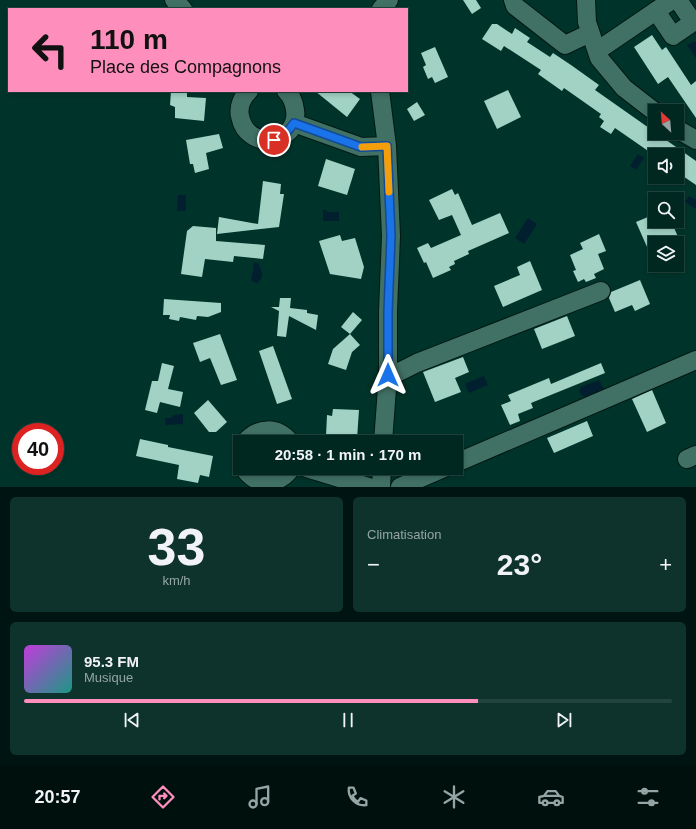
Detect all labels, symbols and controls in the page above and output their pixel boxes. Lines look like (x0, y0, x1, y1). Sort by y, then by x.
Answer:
icon: left (24, 24, 76, 76)
text: 110 m (90, 24, 168, 55)
text: Place des Compagnons (90, 57, 281, 77)
north arrow (648, 104, 684, 140)
map controls (648, 104, 684, 272)
pin (257, 123, 291, 157)
icon: arrive (263, 129, 285, 151)
button: sound (648, 148, 684, 184)
button: search (648, 192, 684, 228)
button: layers (648, 236, 684, 272)
position arrow (367, 354, 409, 396)
speed limit sign: 40 (12, 423, 64, 475)
text: 20:58 · 1 min · 170 m (275, 446, 421, 463)
text: 33 (148, 518, 205, 576)
text: Climatisation (367, 527, 441, 542)
text: 23° (497, 548, 542, 581)
text: − (367, 552, 380, 577)
text: + (659, 552, 672, 577)
text: km/h (162, 573, 191, 588)
text: 95.3 FM (84, 653, 139, 670)
text: Musique (84, 670, 133, 685)
icon: previous (121, 709, 143, 731)
icon: pause (337, 709, 359, 731)
icon: next (553, 709, 575, 731)
icon: directions (149, 783, 177, 811)
icon: music (246, 783, 274, 811)
icon: phone (343, 783, 371, 811)
icon: climate (440, 783, 468, 811)
icon: car (537, 783, 565, 811)
icon: filters (634, 783, 662, 811)
text: 20:57 (34, 787, 80, 807)

